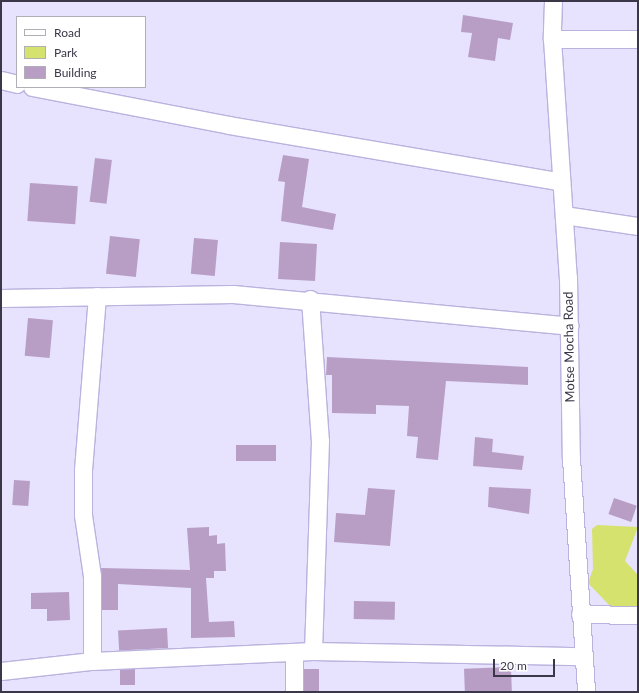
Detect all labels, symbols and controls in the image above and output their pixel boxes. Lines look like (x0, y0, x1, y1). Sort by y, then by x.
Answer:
legend (16, 16, 146, 88)
text: Road (54, 25, 81, 40)
text: Park (54, 45, 77, 60)
text: Building (54, 65, 97, 80)
street label: Motse Mocha Road (560, 291, 578, 403)
scale bar (495, 651, 557, 677)
text: 20 m (500, 658, 527, 673)

